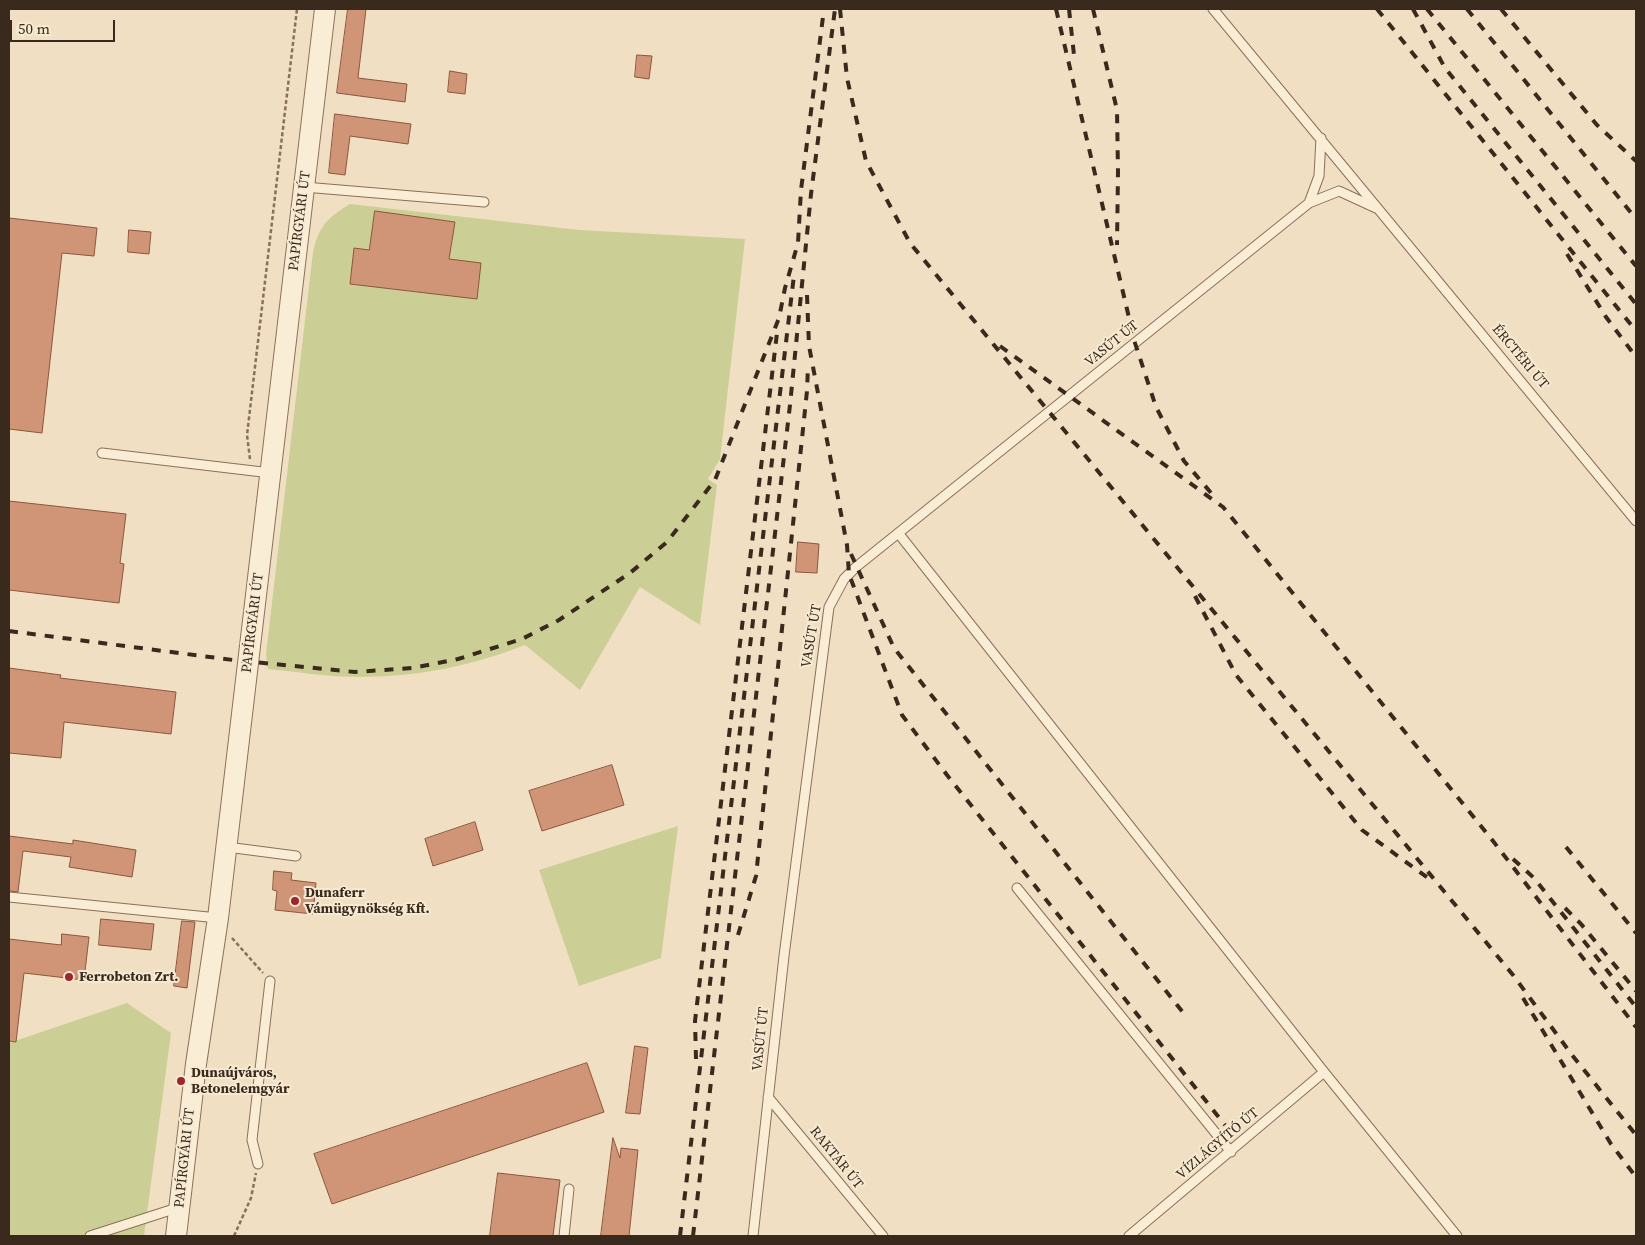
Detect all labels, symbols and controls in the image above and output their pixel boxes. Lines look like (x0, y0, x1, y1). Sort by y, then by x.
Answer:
scale bar (12, 10, 118, 42)
text: 50 m (18, 18, 50, 39)
street label: PAPÍRGYÁRI ÚT (286, 170, 314, 272)
street label: VASÚT ÚT (1082, 317, 1142, 371)
street label: ÉRCTÉRI ÚT (1488, 321, 1552, 393)
street label: PAPÍRGYÁRI ÚT (239, 572, 267, 674)
street label: VASÚT ÚT (798, 603, 826, 669)
place label: Dunaferr Vámügynökség Kft. (305, 885, 430, 918)
marker: Dunaferr Vámügynökség Kft. (289, 895, 301, 907)
place label: Ferrobeton Zrt. (79, 969, 178, 985)
marker: Ferrobeton Zrt. (63, 971, 75, 983)
street label: VASÚT ÚT (749, 1006, 773, 1072)
place label: Dunaújváros, Betonelemgyár (191, 1065, 289, 1098)
marker: Dunaújváros, Betonelemgyár (175, 1075, 187, 1087)
street label: VÍZLÁGYÍTÓ ÚT (1173, 1105, 1263, 1183)
street label: PAPÍRGYÁRI ÚT (171, 1107, 199, 1209)
street label: RAKTÁR ÚT (806, 1123, 866, 1193)

